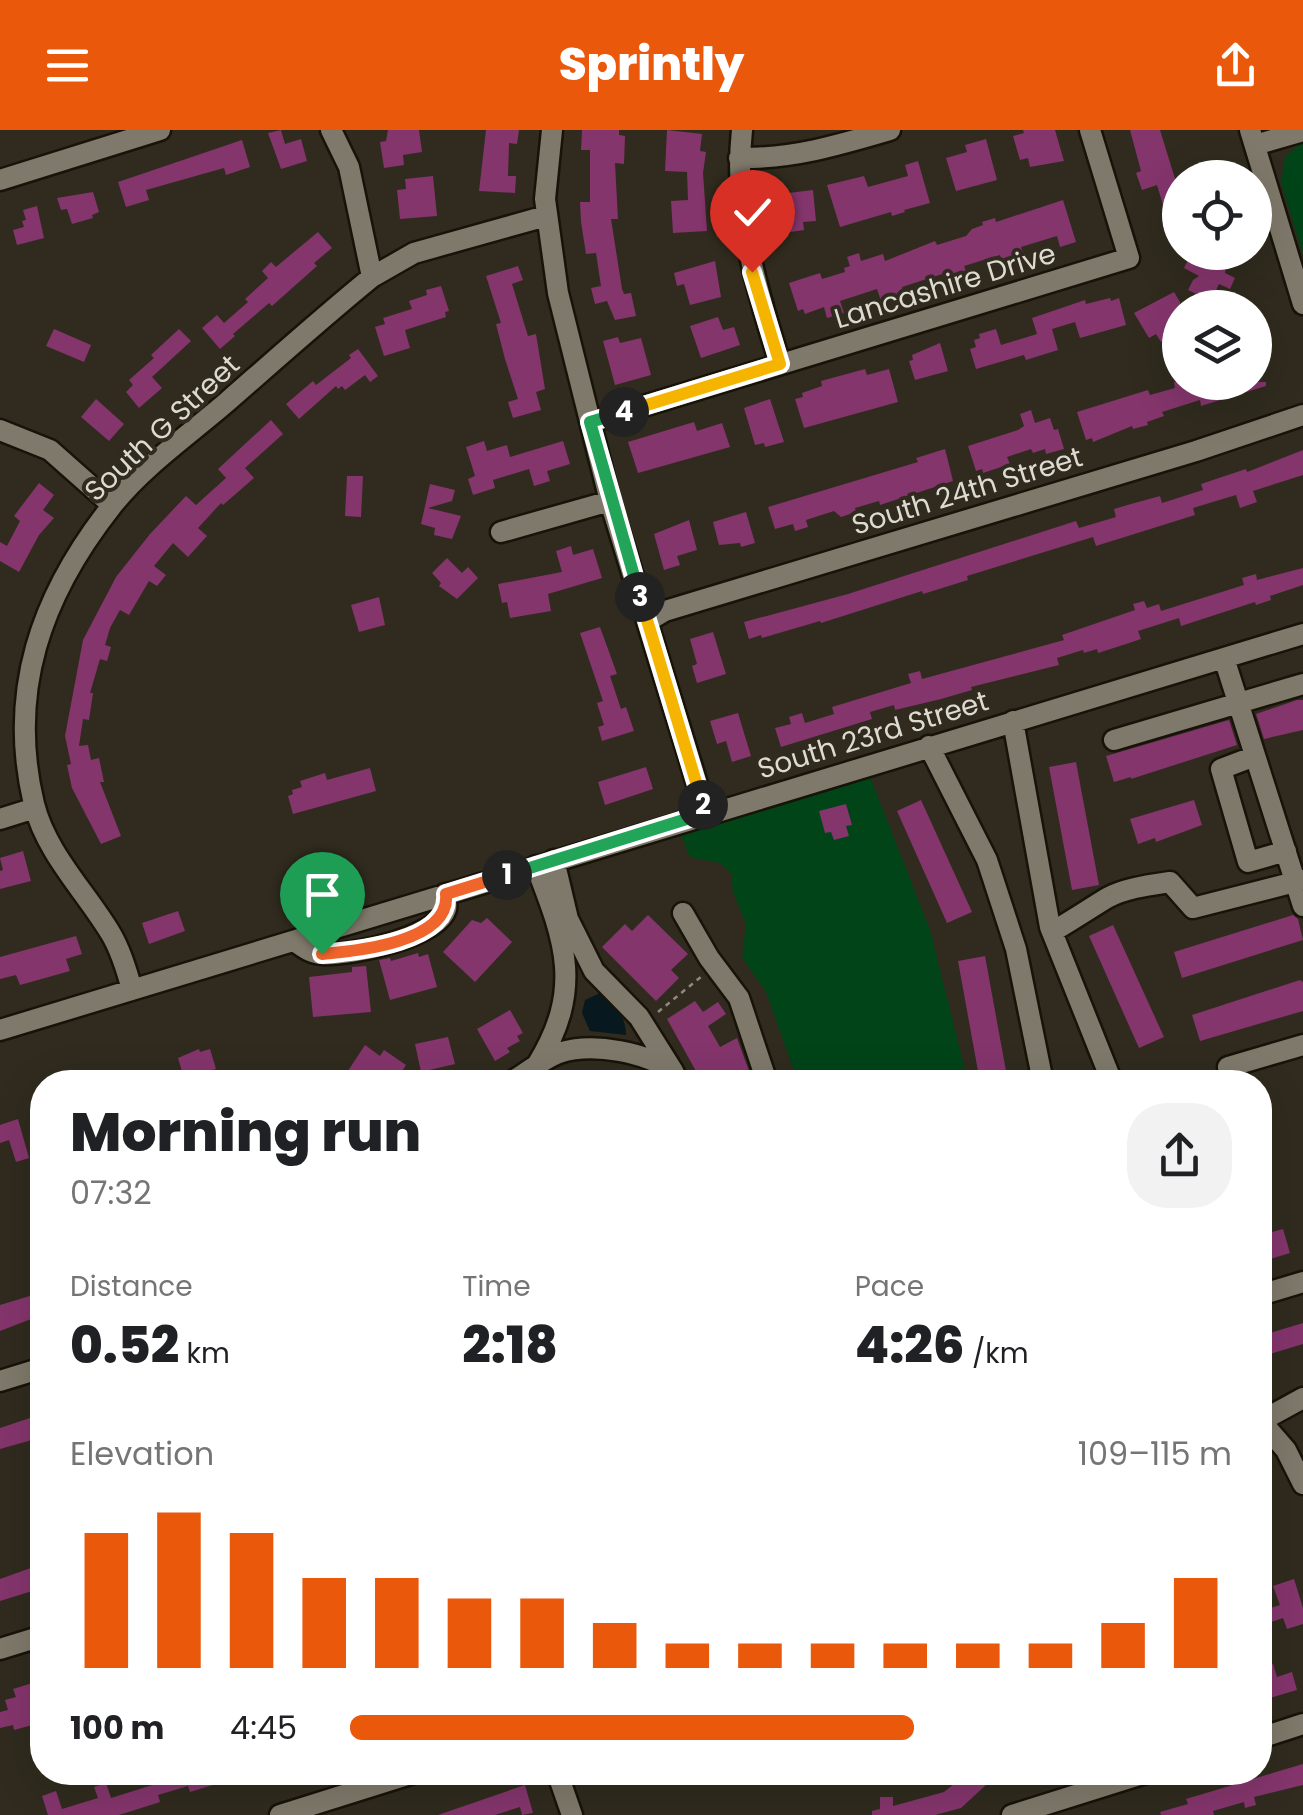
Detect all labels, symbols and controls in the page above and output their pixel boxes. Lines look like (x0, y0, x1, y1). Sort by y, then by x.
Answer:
text: Sprintly (559, 33, 744, 96)
icon: menu (40, 38, 95, 93)
icon: share (1208, 38, 1263, 93)
map controls (1162, 160, 1272, 400)
button: locate (1162, 160, 1272, 270)
pin (710, 170, 795, 273)
icon: check (725, 185, 780, 240)
street label: Lancashire Drive (829, 234, 1061, 338)
button: layers (1162, 290, 1272, 400)
street label: South G Street (76, 346, 248, 510)
pin: 4 (599, 387, 649, 437)
text: 4 (615, 392, 633, 431)
street label: South 24th Street (847, 437, 1087, 545)
pin: 3 (615, 572, 665, 622)
text: 3 (632, 577, 648, 616)
street label: South 23rd Street (753, 681, 993, 789)
pin: 2 (678, 780, 728, 830)
text: 2 (695, 785, 711, 824)
pin: 1 (482, 850, 532, 900)
pin (280, 852, 365, 955)
text: 1 (502, 855, 512, 894)
icon: arrive (295, 867, 350, 922)
text: Morning run (70, 1093, 421, 1170)
button: share (1127, 1103, 1232, 1208)
text: 07:32 (70, 1170, 152, 1215)
text: Distance (70, 1267, 193, 1306)
text: Time (462, 1267, 531, 1306)
text: Pace (855, 1267, 924, 1306)
text: 0.52 (70, 1310, 179, 1381)
text: 2:18 (462, 1310, 558, 1381)
text: 4:26 (855, 1310, 965, 1381)
text: km (179, 1334, 230, 1373)
text: /km (965, 1334, 1029, 1373)
text: Elevation (70, 1431, 214, 1476)
text: 109–115 m (1078, 1431, 1232, 1476)
text: 100 m (70, 1705, 164, 1750)
text: 4:45 (230, 1705, 297, 1750)

